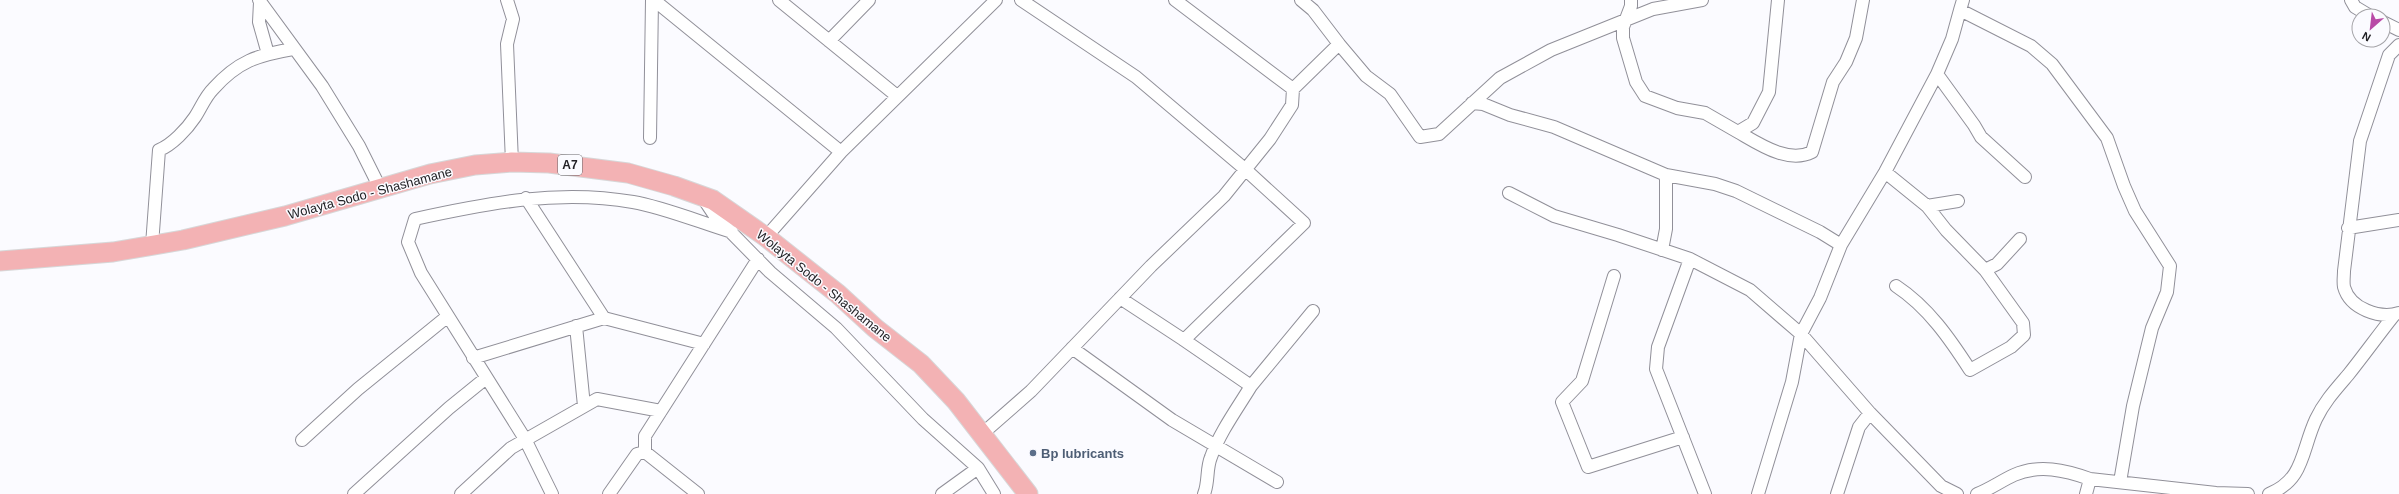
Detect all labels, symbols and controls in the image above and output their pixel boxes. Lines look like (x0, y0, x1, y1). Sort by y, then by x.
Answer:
north arrow (2351, 8, 2391, 48)
text: N (2360, 30, 2373, 44)
road number: A7 (558, 155, 582, 175)
street label: Wolayta Sodo - Shashamane (286, 164, 454, 222)
street label: Wolayta Sodo - Shashamane (754, 227, 894, 345)
place label: Bp lubricants (1041, 446, 1124, 461)
marker: Bp lubricants (1028, 448, 1038, 458)

